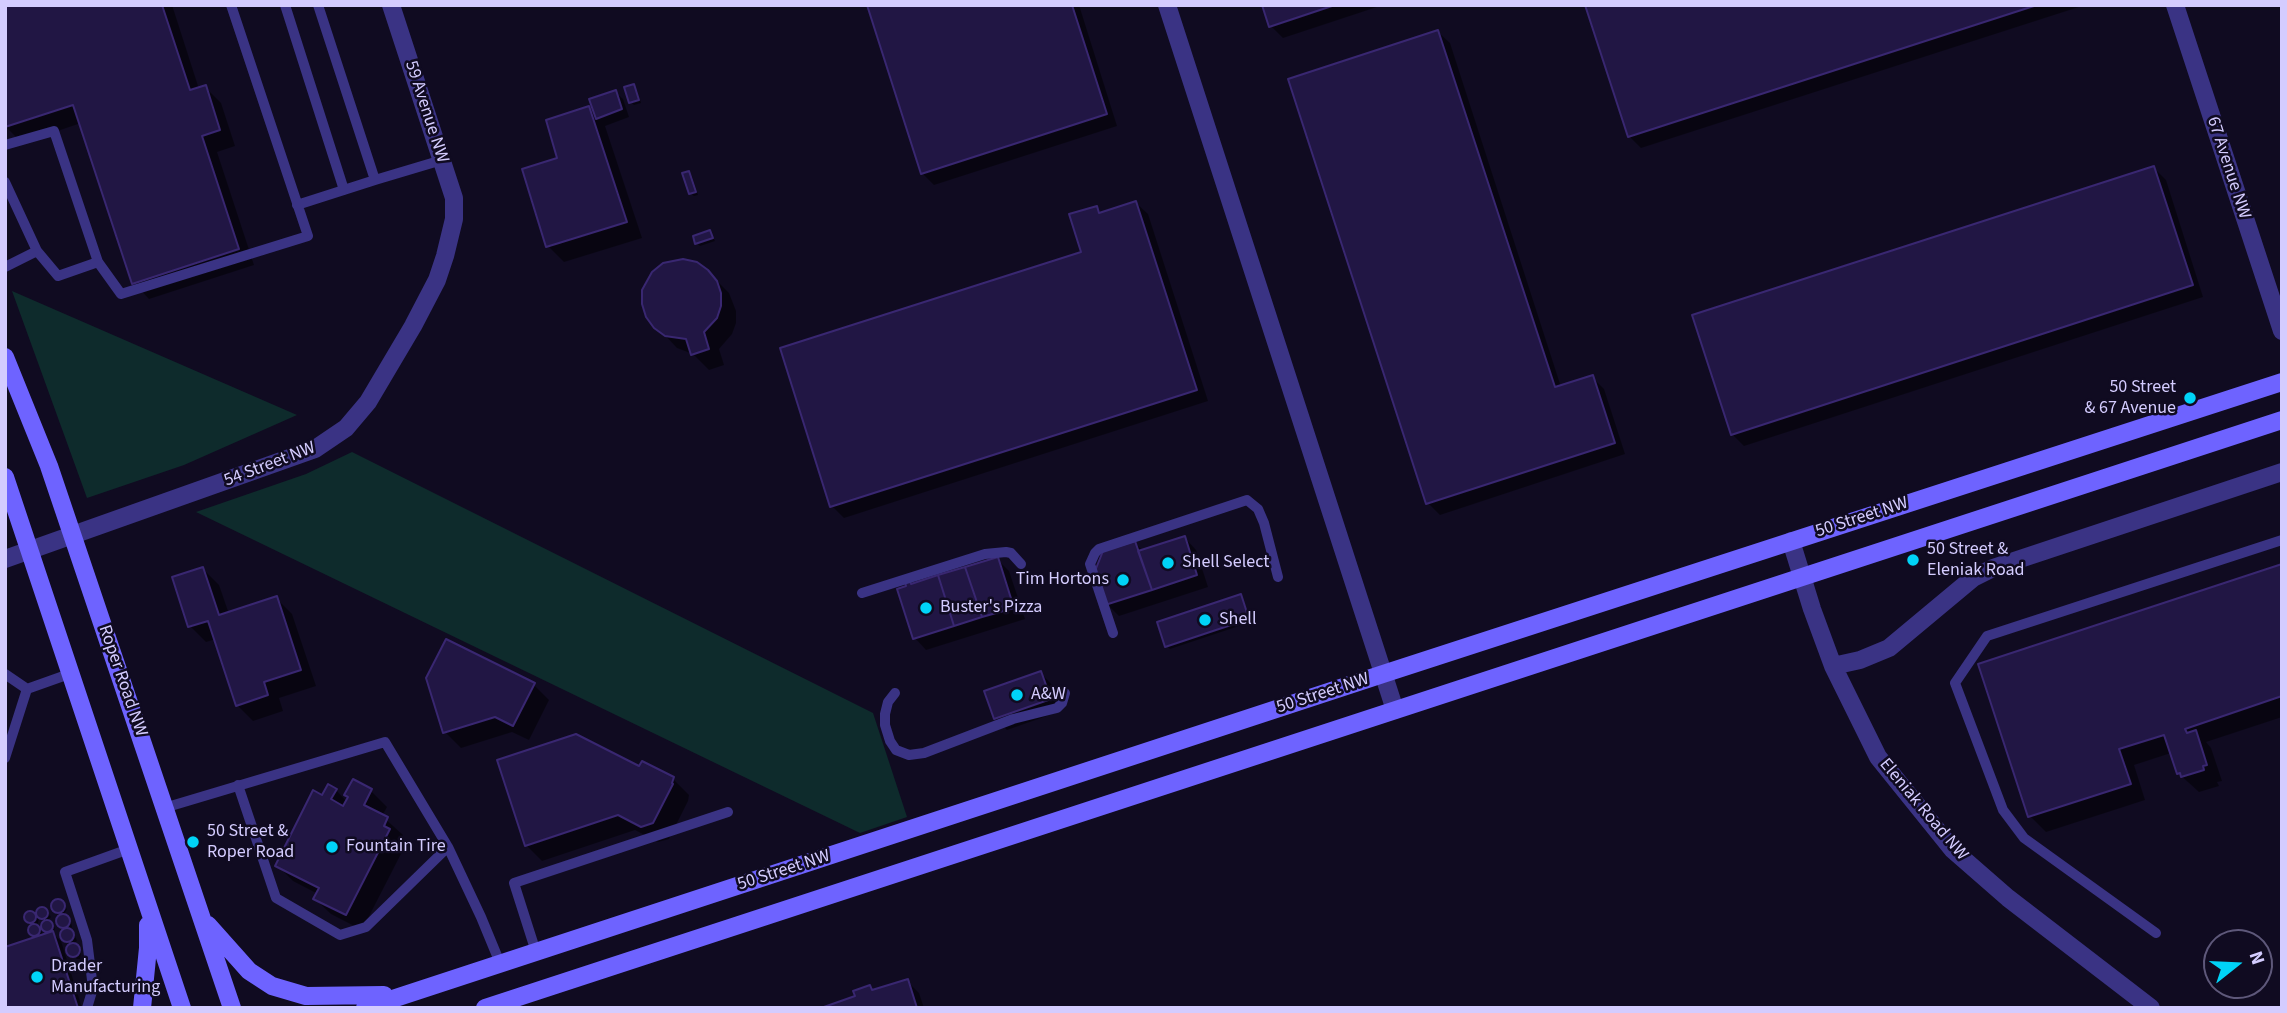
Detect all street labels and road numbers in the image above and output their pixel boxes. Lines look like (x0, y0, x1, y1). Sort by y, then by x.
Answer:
street label: 59 Avenue NW (399, 58, 453, 166)
street label: 67 Avenue NW (2201, 114, 2255, 222)
street label: 54 Street NW (221, 438, 319, 492)
street label: 50 Street NW (1813, 493, 1911, 543)
street label: Roper Road NW (93, 622, 151, 740)
street label: 50 Street NW (1274, 669, 1372, 719)
street label: Eleniak Road NW (1874, 754, 1972, 866)
street label: 50 Street NW (735, 846, 833, 896)

